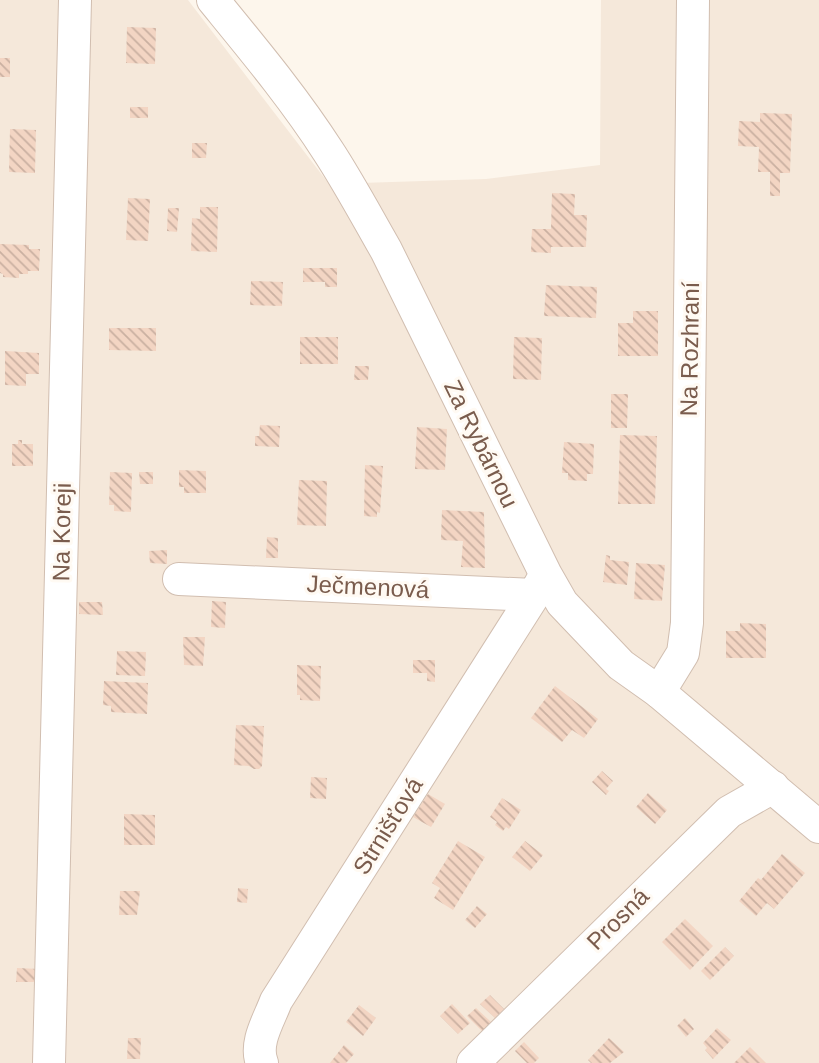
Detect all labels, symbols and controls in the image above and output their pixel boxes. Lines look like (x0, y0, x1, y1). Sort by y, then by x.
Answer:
street label: Na Rozhraní (675, 281, 704, 417)
street label: Za Rybárnou (439, 376, 524, 512)
street label: Na Koreji (47, 482, 76, 582)
street label: Ječmenová (306, 570, 431, 603)
street label: Strnišťová (347, 772, 428, 879)
street label: Prosná (581, 882, 655, 955)

